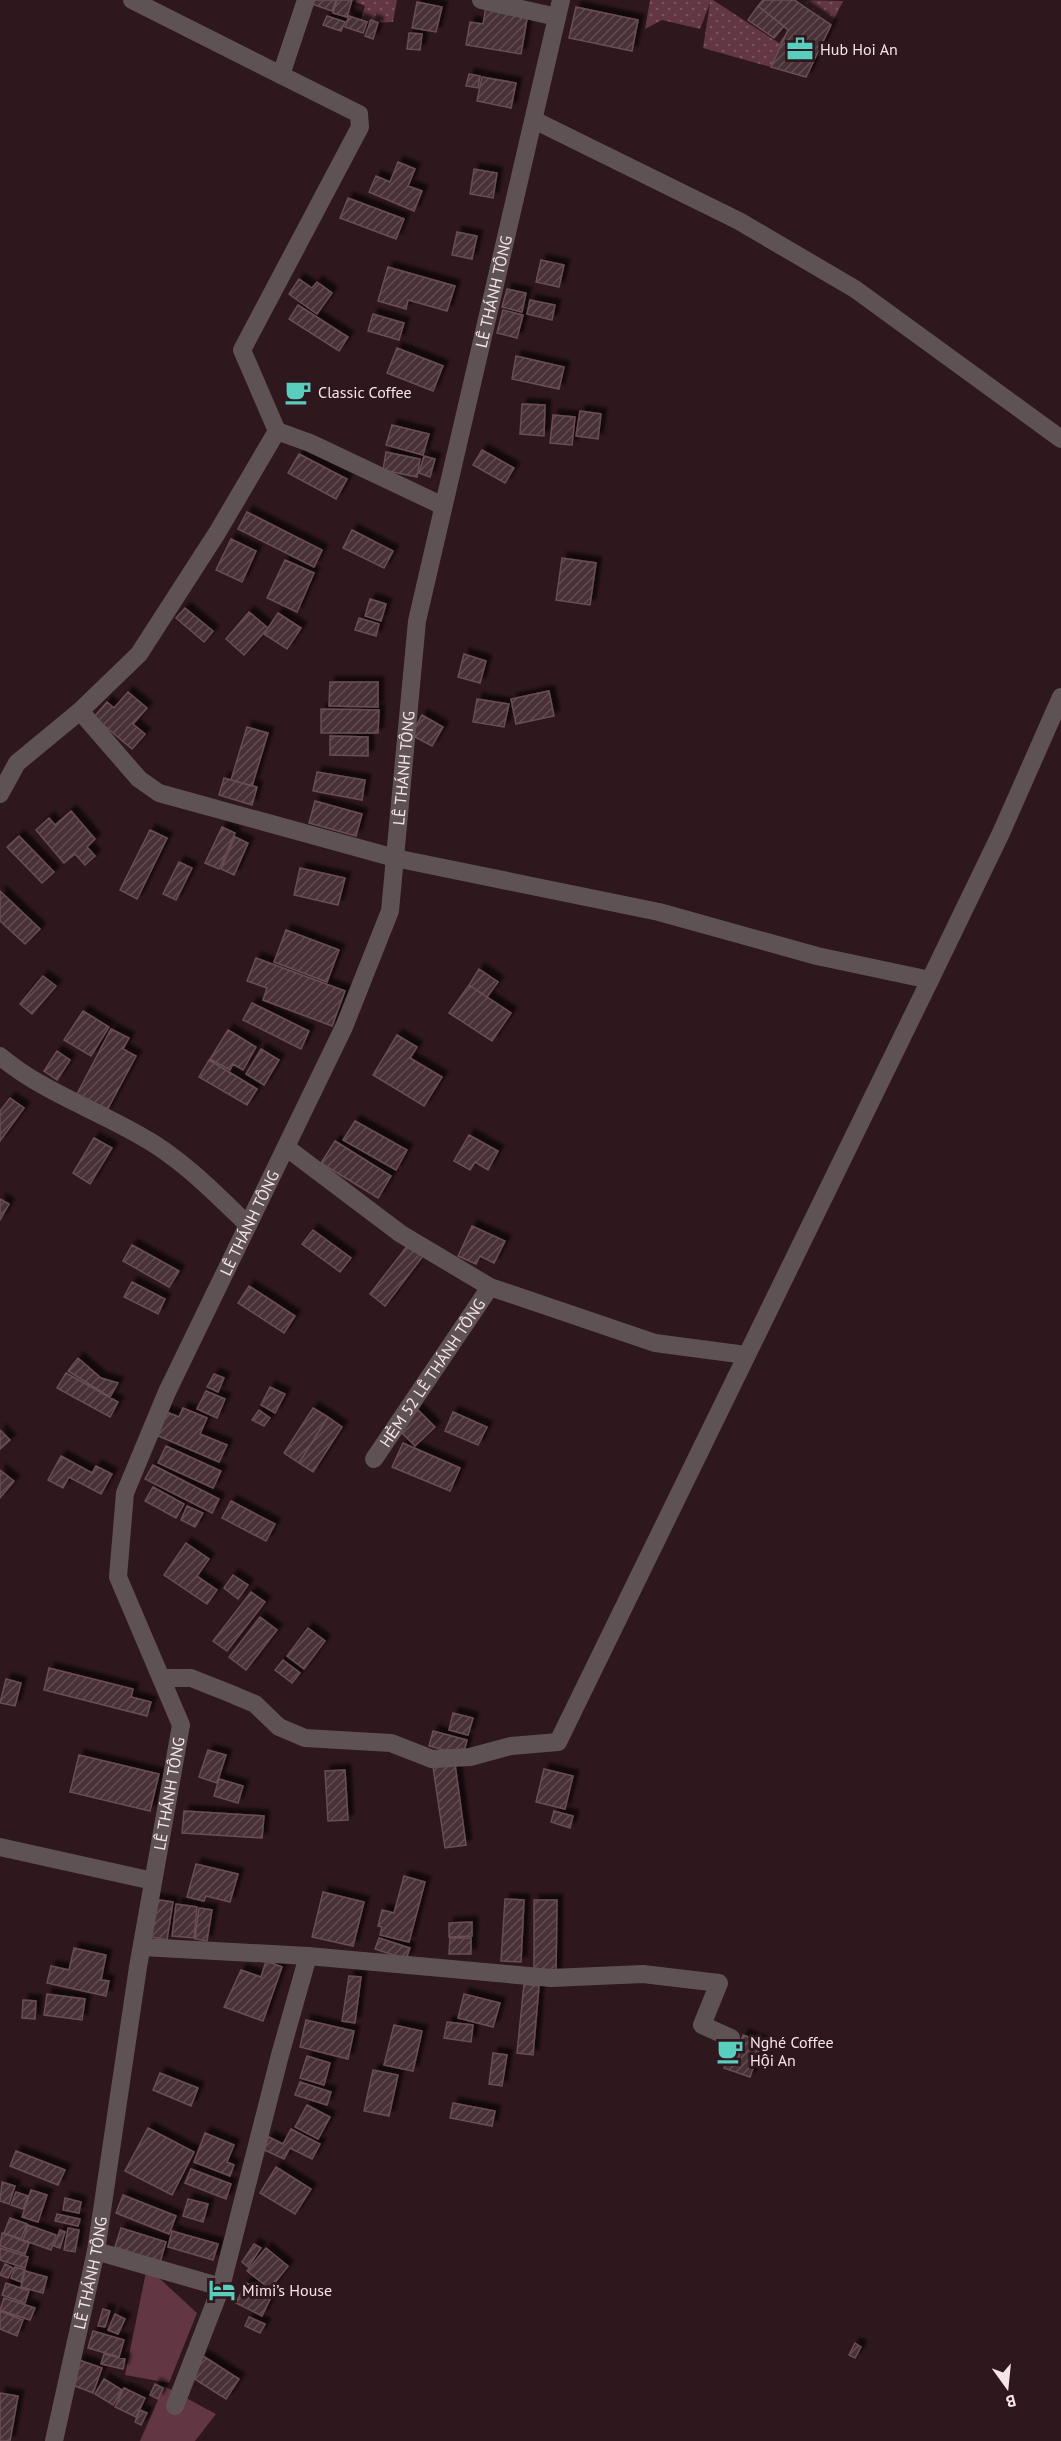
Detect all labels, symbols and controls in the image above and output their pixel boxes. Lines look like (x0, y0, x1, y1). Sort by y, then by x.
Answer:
office icon: Hub Hoi An (785, 34, 815, 64)
place label: Hub Hoi An (820, 39, 898, 59)
street label: LÊ THÁNH TÔNG (471, 233, 516, 350)
cafe icon: Classic Coffee (283, 377, 313, 407)
place label: Classic Coffee (318, 382, 412, 402)
street label: LÊ THÁNH TÔNG (388, 710, 419, 826)
street label: LÊ THÁNH TÔNG (215, 1167, 283, 1279)
street label: HẺM 52 LÊ THÁNH TÔNG (375, 1295, 489, 1451)
street label: LÊ THÁNH TÔNG (149, 1735, 189, 1852)
place label: Nghé Coffee Hội An (750, 2032, 834, 2070)
cafe icon: Nghé Coffee Hội An (715, 2036, 745, 2066)
street label: LÊ THÁNH TÔNG (69, 2215, 111, 2331)
hotel icon: Mimi’s House (207, 2275, 237, 2305)
place label: Mimi’s House (242, 2280, 332, 2300)
north arrow (977, 2357, 1037, 2417)
text: B (1004, 2391, 1018, 2412)

